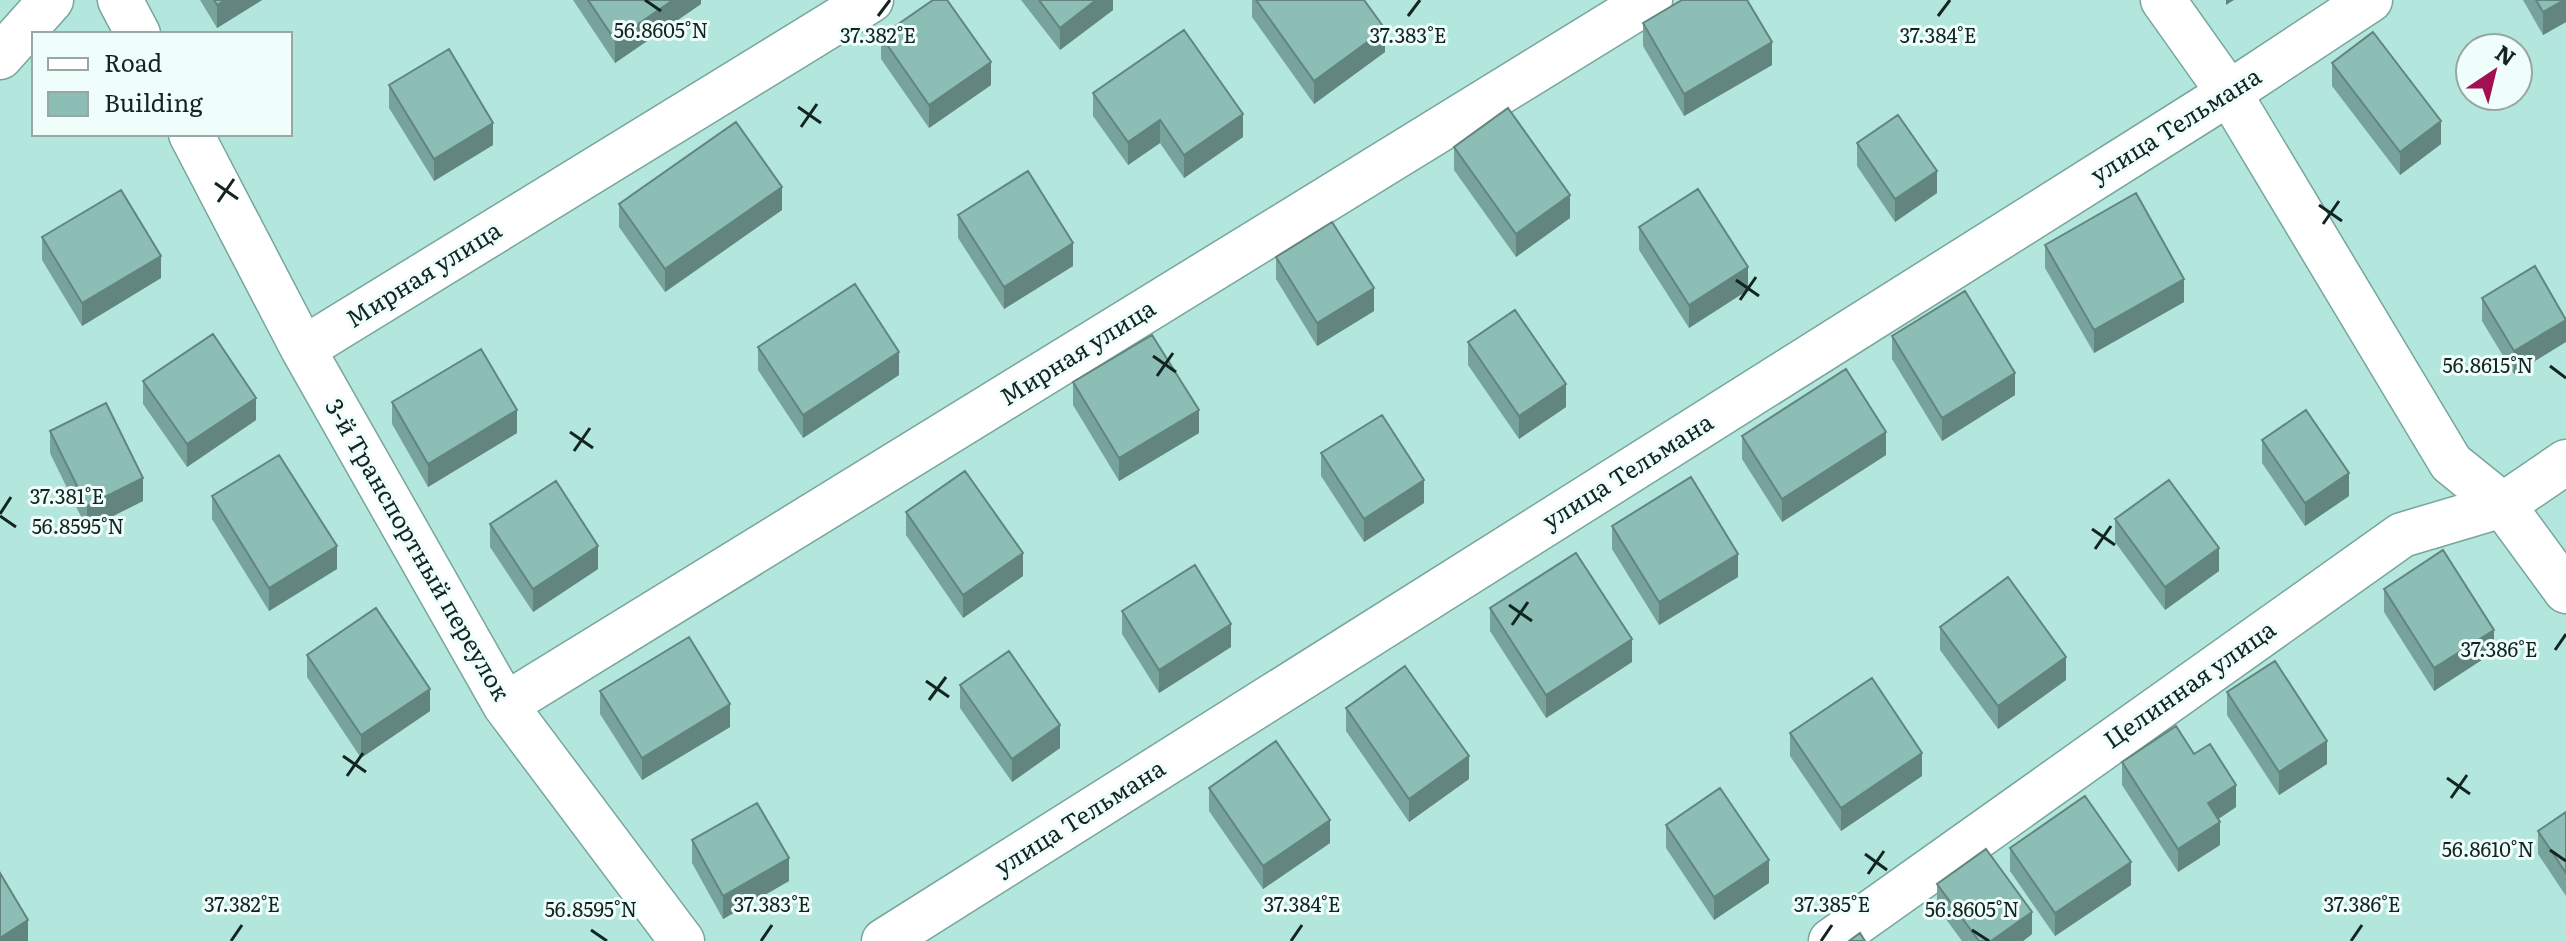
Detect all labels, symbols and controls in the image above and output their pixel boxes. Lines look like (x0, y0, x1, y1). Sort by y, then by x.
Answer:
text: 56.8605°N (614, 14, 708, 44)
text: 37.382°E (840, 19, 916, 49)
text: 37.383°E (1369, 19, 1447, 49)
text: 37.384°E (1900, 19, 1976, 49)
legend (32, 32, 292, 136)
north arrow (2454, 32, 2534, 112)
text: N (2489, 36, 2523, 73)
text: Road (104, 44, 163, 79)
street label: улица Тельмана (2083, 57, 2267, 191)
text: Building (104, 84, 203, 119)
street label: Мирная улица (338, 211, 507, 335)
street label: Мирная улица (992, 289, 1161, 413)
text: 56.8615°N (2443, 349, 2533, 379)
street label: 3-й Транспортный переулок (318, 391, 520, 706)
street label: улица Тельмана (1535, 403, 1719, 537)
text: 37.381°E (30, 480, 104, 510)
text: 56.8595°N (32, 510, 124, 540)
street label: Целинная улица (2095, 610, 2282, 755)
text: 37.386°E (2461, 633, 2537, 663)
street label: улица Тельмана (987, 749, 1171, 883)
text: 56.8610°N (2442, 833, 2534, 863)
text: 37.382°E (204, 888, 280, 918)
text: 37.383°E (733, 888, 811, 918)
text: 37.384°E (1264, 888, 1340, 918)
text: 37.385°E (1794, 888, 1870, 918)
text: 37.386°E (2324, 888, 2400, 918)
text: 56.8595°N (545, 893, 637, 923)
text: 56.8605°N (1925, 893, 2019, 923)

